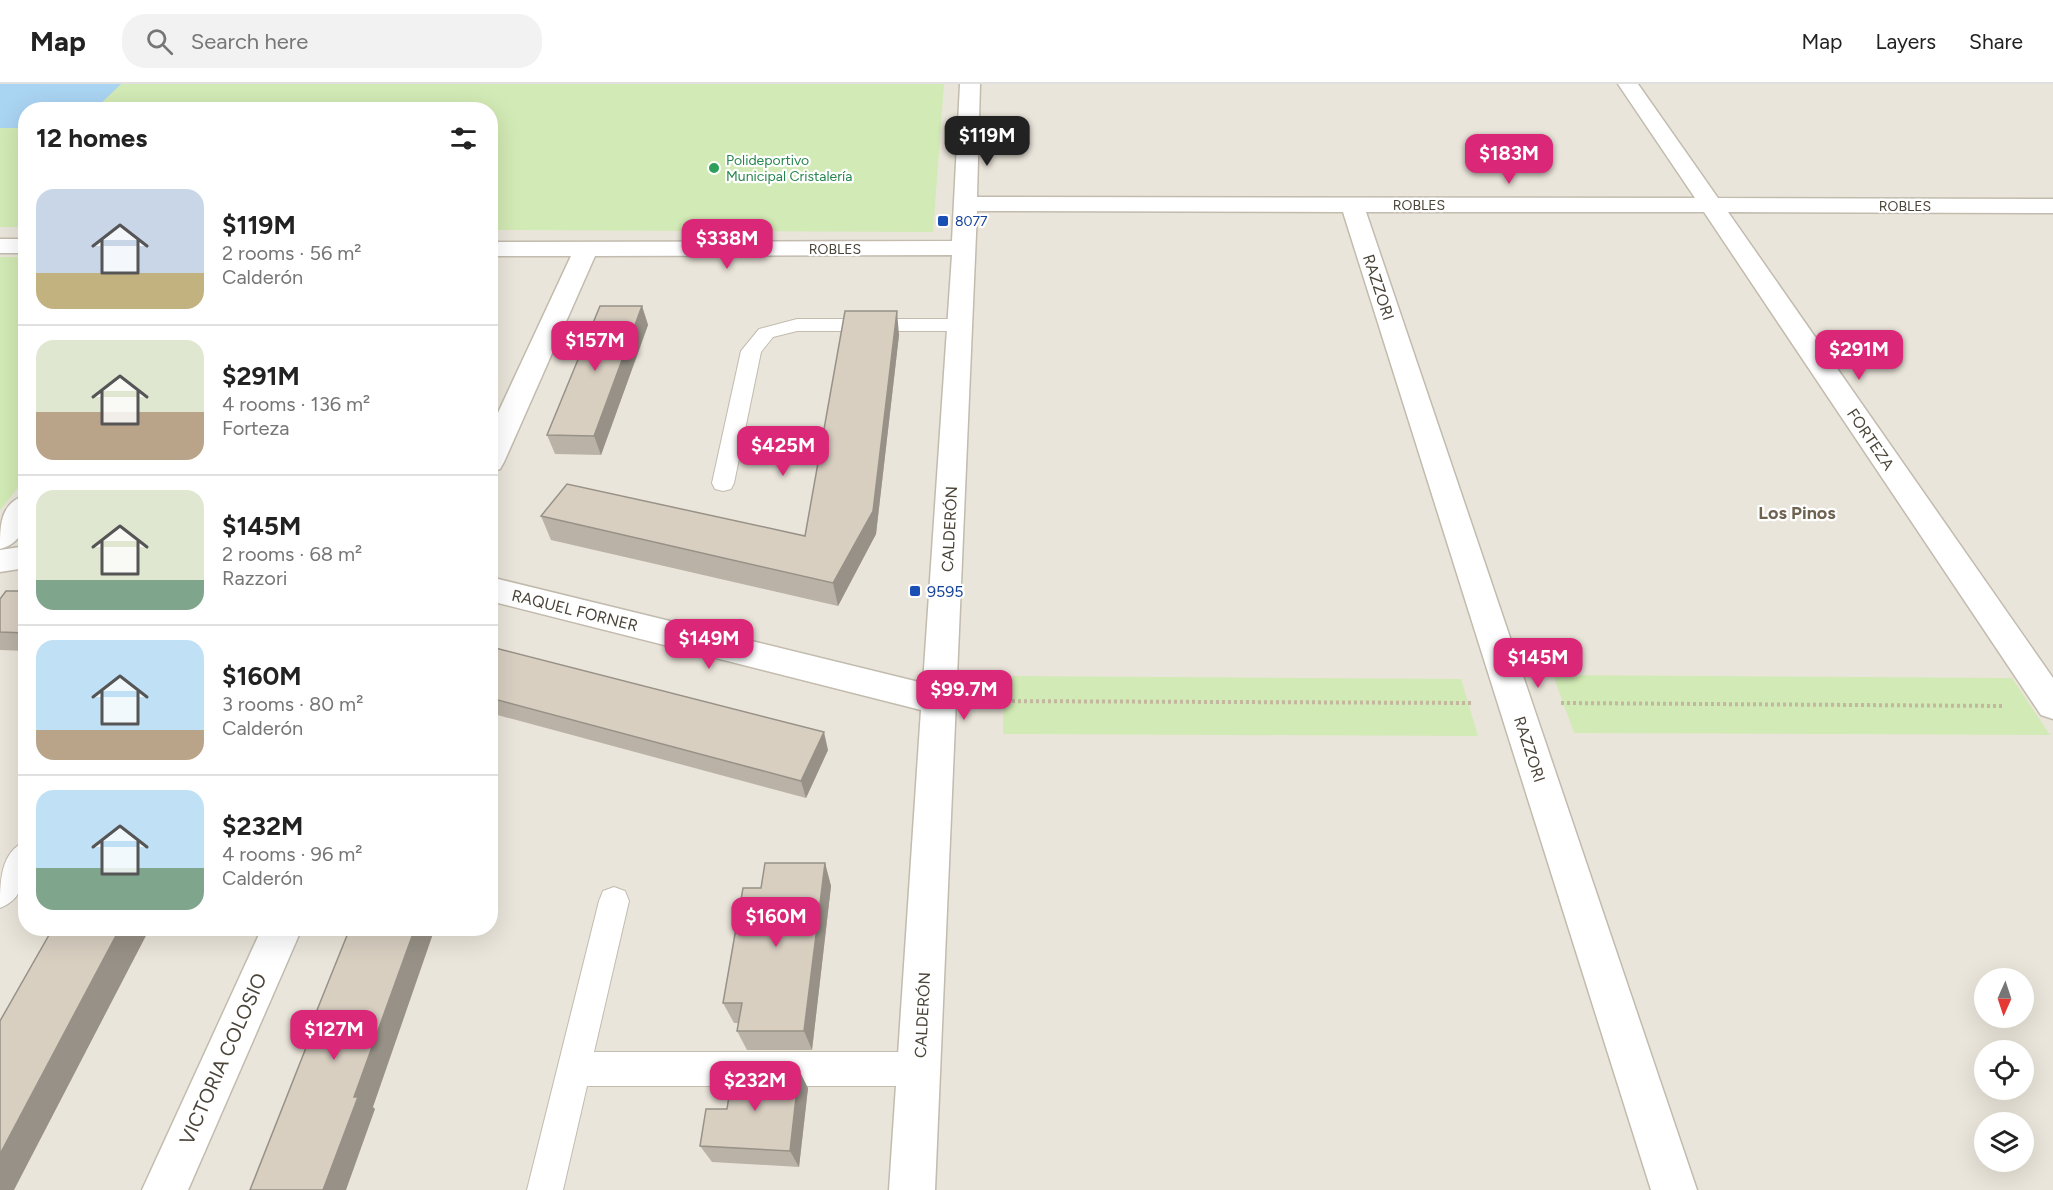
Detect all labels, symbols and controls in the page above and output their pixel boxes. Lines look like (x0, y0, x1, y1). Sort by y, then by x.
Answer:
search box (122, 14, 542, 68)
text: Map (30, 24, 86, 58)
icon: search (143, 25, 176, 58)
text: Search here (191, 28, 308, 55)
text: Map (1802, 29, 1842, 54)
text: Layers (1875, 29, 1936, 54)
text: Share (1969, 29, 2023, 54)
pin: $119M (945, 116, 1029, 167)
text: 12 homes (36, 122, 147, 154)
icon: filters (447, 122, 480, 155)
text: $119M (959, 123, 1015, 147)
pin: $183M (1467, 134, 1551, 185)
text: $183M (1479, 141, 1539, 165)
place label: Polideportivo Municipal Cristalería (726, 152, 852, 185)
marker: Polideportivo Municipal Cristalería (707, 161, 721, 175)
street label: ROBLES (1393, 197, 1445, 214)
street label: ROBLES (1879, 198, 1931, 215)
text: $119M (222, 209, 296, 241)
icon: home (84, 213, 156, 285)
place label: 8077 (955, 213, 988, 230)
marker: 8077 (936, 214, 950, 228)
pin: $338M (685, 219, 769, 270)
text: $338M (696, 226, 758, 250)
text: 2 rooms · 56 m² (222, 241, 361, 265)
street label: ROBLES (809, 241, 861, 258)
street label: RAZZORI (1359, 252, 1398, 323)
text: Calderón (222, 265, 303, 289)
pin: $157M (553, 321, 637, 372)
text: $157M (565, 328, 625, 352)
pin: $291M (1817, 330, 1901, 381)
text: $291M (1829, 337, 1889, 361)
text: $291M (222, 360, 300, 392)
icon: home (84, 364, 156, 436)
text: 4 rooms · 136 m² (222, 392, 370, 416)
street label: FORTEZA (1843, 405, 1898, 474)
text: Forteza (222, 416, 290, 440)
pin: $425M (741, 426, 825, 477)
text: $425M (751, 433, 815, 457)
street label: CALDERÓN (938, 486, 961, 572)
district label: Los Pinos (1758, 502, 1836, 524)
text: $145M (222, 510, 301, 542)
icon: home (84, 514, 156, 586)
text: 2 rooms · 68 m² (222, 542, 362, 566)
text: Razzori (222, 566, 287, 590)
place label: 9595 (927, 582, 964, 601)
marker: 9595 (908, 584, 922, 598)
street label: RAQUEL FORNER (510, 586, 640, 635)
pin: $149M (667, 619, 751, 670)
text: $149M (679, 626, 739, 650)
pin: $145M (1496, 638, 1580, 689)
text: $145M (1508, 645, 1568, 669)
text: $160M (222, 660, 302, 692)
icon: home (84, 664, 156, 736)
pin: $99.7M (915, 670, 1013, 721)
text: $99.7M (930, 677, 998, 701)
text: 3 rooms · 80 m² (222, 692, 363, 716)
street label: RAZZORI (1510, 714, 1549, 785)
text: Calderón (222, 716, 303, 740)
text: $232M (222, 810, 303, 842)
icon: home (84, 814, 156, 886)
text: 4 rooms · 96 m² (222, 842, 362, 866)
text: Calderón (222, 866, 303, 890)
pin: $160M (734, 897, 818, 948)
text: $160M (745, 904, 807, 928)
north arrow (1974, 968, 2034, 1028)
map controls (1974, 968, 2034, 1172)
street label: VICTORIA COLOSIO (174, 969, 272, 1149)
street label: CALDERÓN (911, 972, 934, 1058)
pin: $127M (292, 1010, 376, 1061)
text: $127M (304, 1017, 364, 1041)
button: locate (1974, 1040, 2034, 1100)
pin: $232M (713, 1061, 797, 1112)
text: $232M (724, 1068, 786, 1092)
button: layers (1974, 1112, 2034, 1172)

